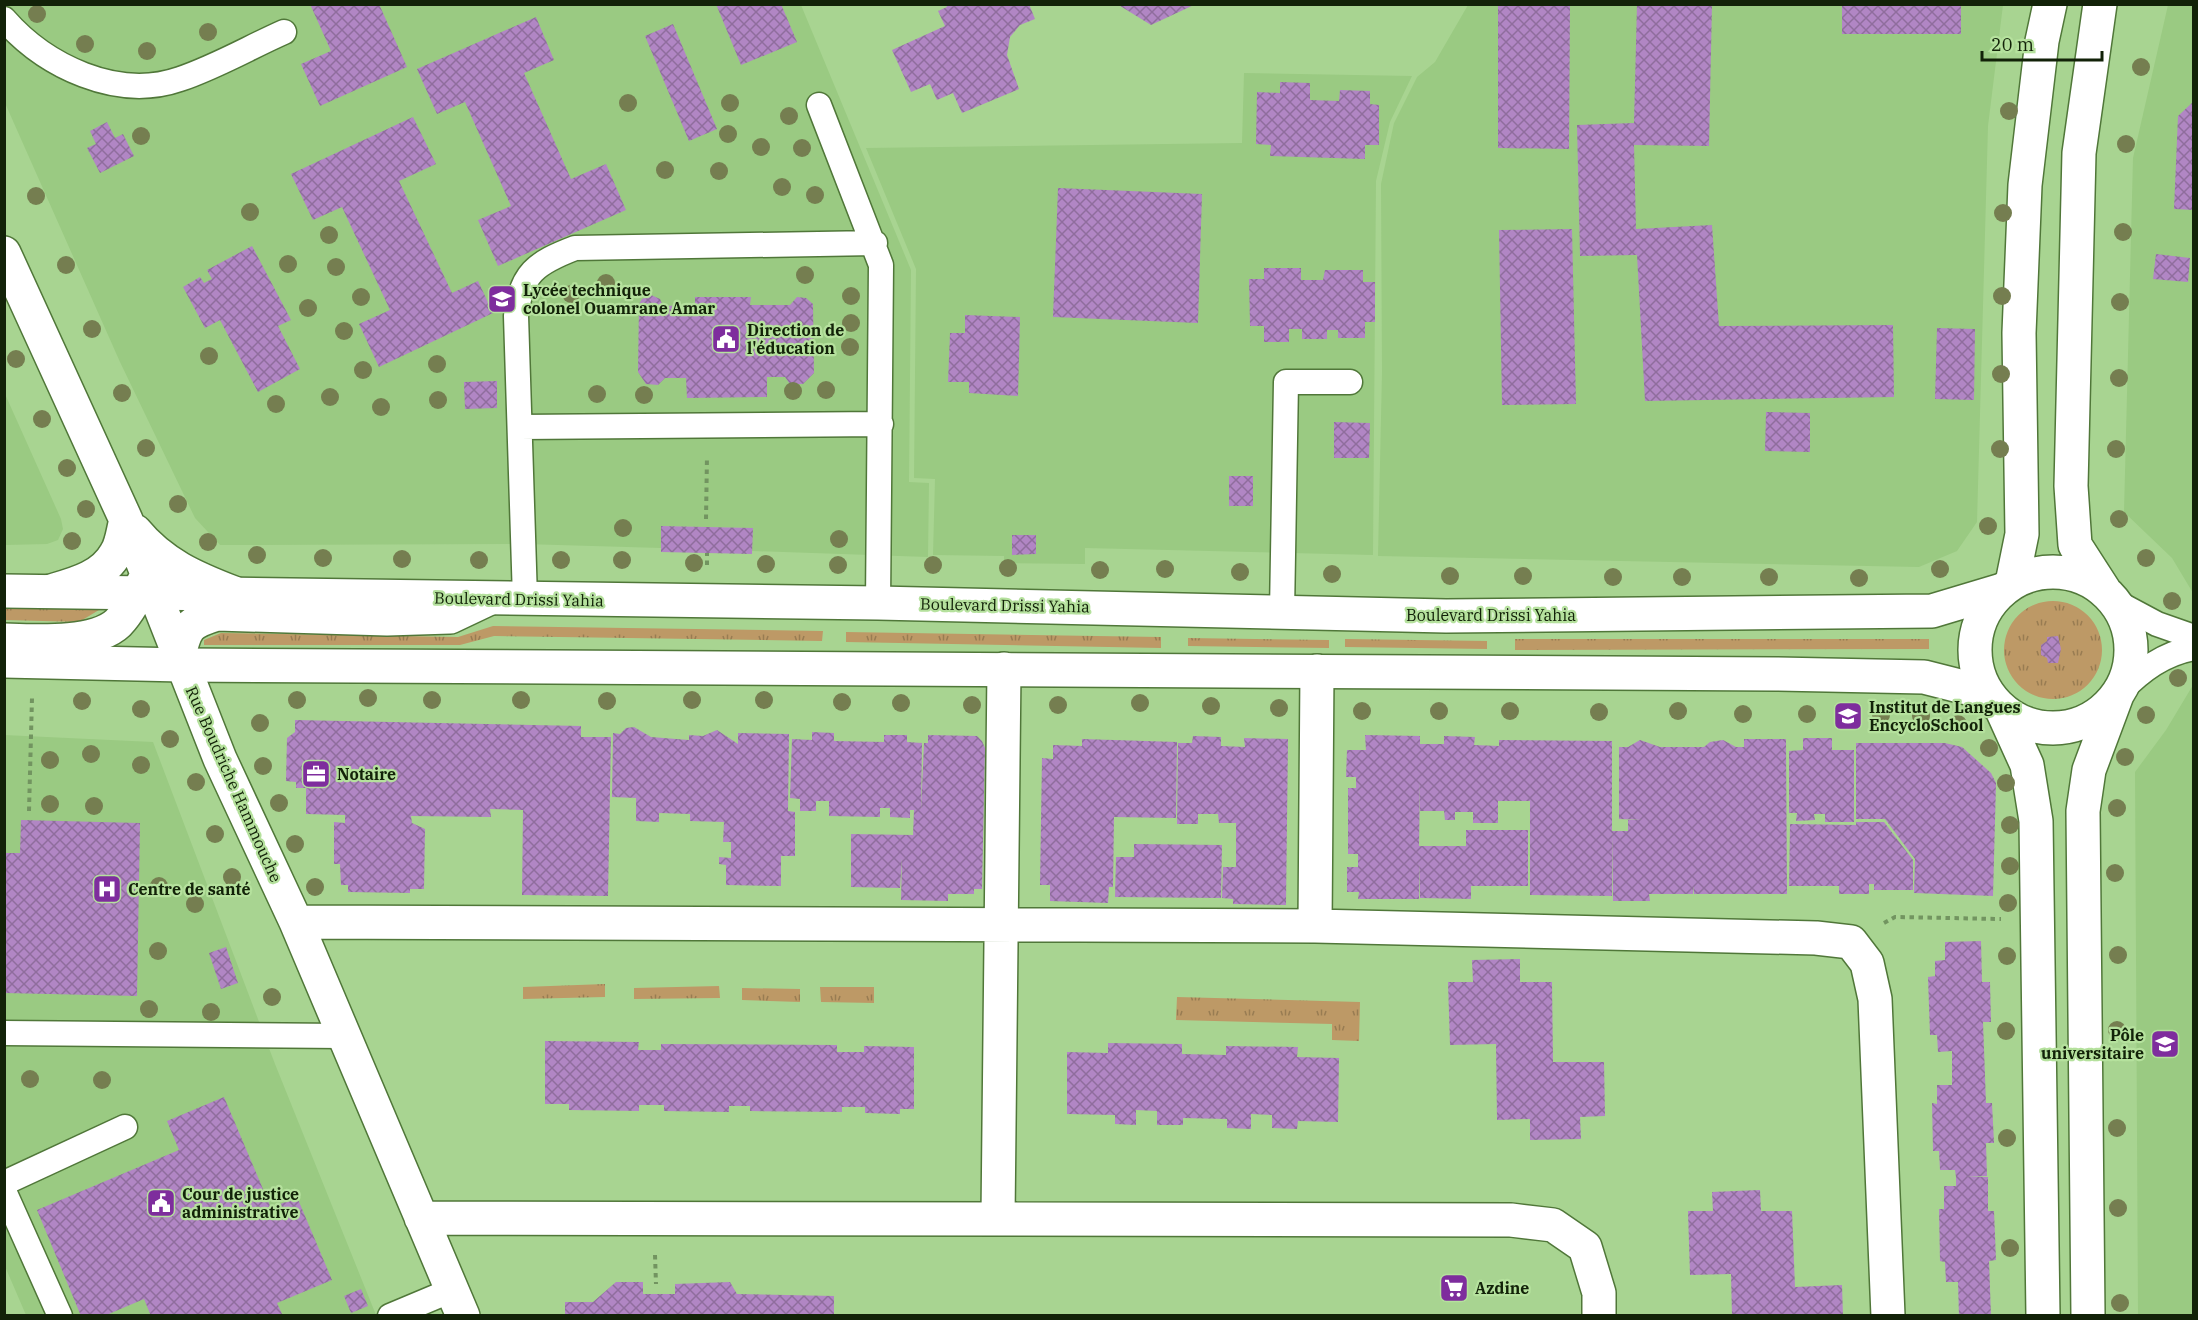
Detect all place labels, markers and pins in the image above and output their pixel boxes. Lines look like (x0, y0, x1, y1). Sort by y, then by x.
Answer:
place label: Lycée technique colonel Ouamrane Amar (523, 280, 715, 318)
school or university icon: Lycée technique colonel Ouamrane Amar (486, 283, 518, 315)
place label: Direction de l'éducation (747, 320, 844, 358)
public building icon: Direction de l'éducation (710, 323, 742, 355)
place label: Institut de Langues EncycloSchool (1869, 697, 2021, 735)
school or university icon: Institut de Langues EncycloSchool (1832, 700, 1864, 732)
office icon: Notaire (300, 758, 332, 790)
place label: Notaire (337, 764, 396, 784)
hospital icon: Centre de santé (91, 873, 123, 905)
place label: Centre de santé (128, 879, 251, 899)
place label: Pôle universitaire (2041, 1025, 2144, 1063)
school or university icon: Pôle universitaire (2149, 1028, 2181, 1060)
place label: Cour de justice administrative (182, 1184, 299, 1222)
public building icon: Cour de justice administrative (145, 1187, 177, 1219)
supermarket icon: Azdine (1438, 1272, 1470, 1304)
place label: Azdine (1475, 1278, 1529, 1298)

